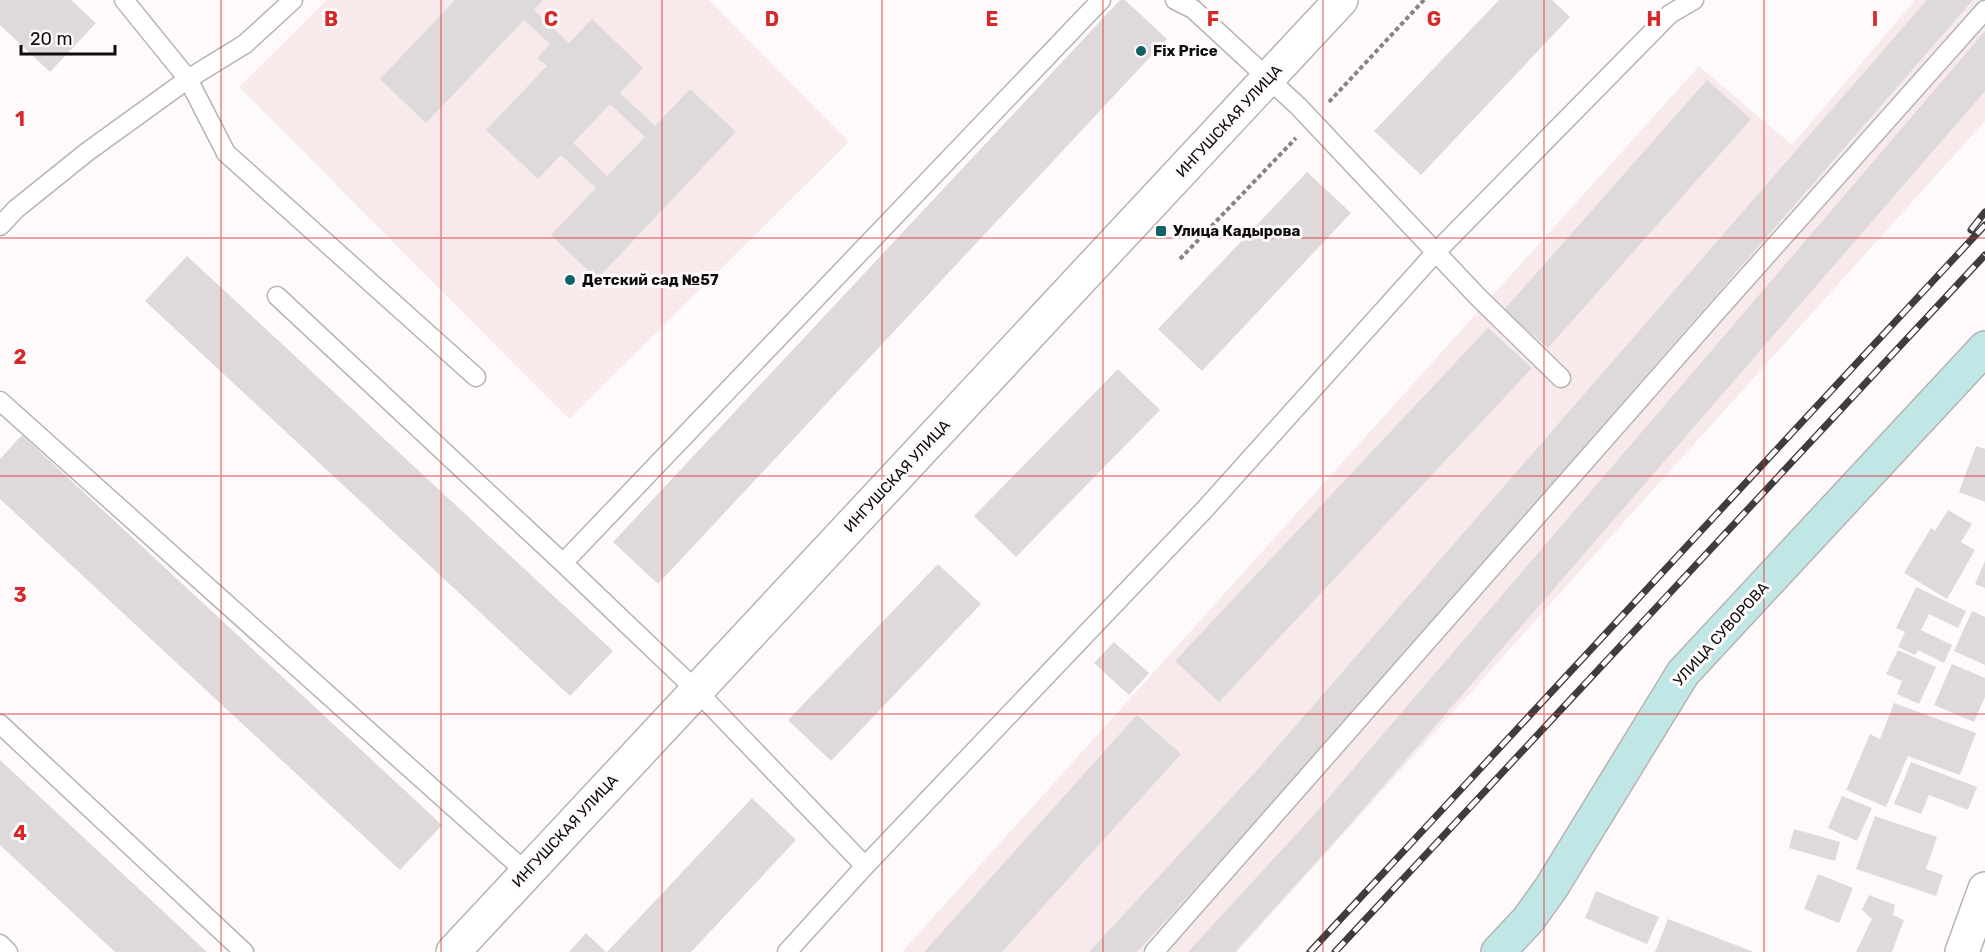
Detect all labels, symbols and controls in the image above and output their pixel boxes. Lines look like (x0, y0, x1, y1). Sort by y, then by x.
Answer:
text: B (324, 7, 338, 31)
text: C (544, 7, 558, 31)
text: D (765, 7, 779, 31)
text: E (986, 7, 998, 31)
text: F (1207, 7, 1219, 31)
text: G (1427, 7, 1441, 31)
text: H (1647, 7, 1661, 31)
text: I (1872, 7, 1878, 31)
scale bar (21, 18, 116, 56)
text: 20 m (30, 28, 72, 50)
place label: Fix Price (1153, 42, 1218, 60)
marker: Fix Price (1134, 44, 1148, 58)
street label: ИНГУШСКАЯ УЛИЦА (1172, 61, 1286, 181)
text: 1 (15, 107, 25, 131)
place label: Улица Кадырова (1173, 222, 1301, 240)
marker: Улица Кадырова (1154, 224, 1168, 238)
place label: Детский сад №57 (582, 271, 719, 289)
marker: Детский сад №57 (563, 273, 577, 287)
text: 2 (14, 345, 27, 369)
street label: ИНГУШСКАЯ УЛИЦА (840, 416, 954, 536)
street label: УЛИЦА СУВОРОВА (1670, 578, 1772, 690)
text: 3 (13, 583, 27, 607)
street label: ИНГУШСКАЯ УЛИЦА (508, 771, 622, 891)
text: 4 (13, 821, 27, 845)

